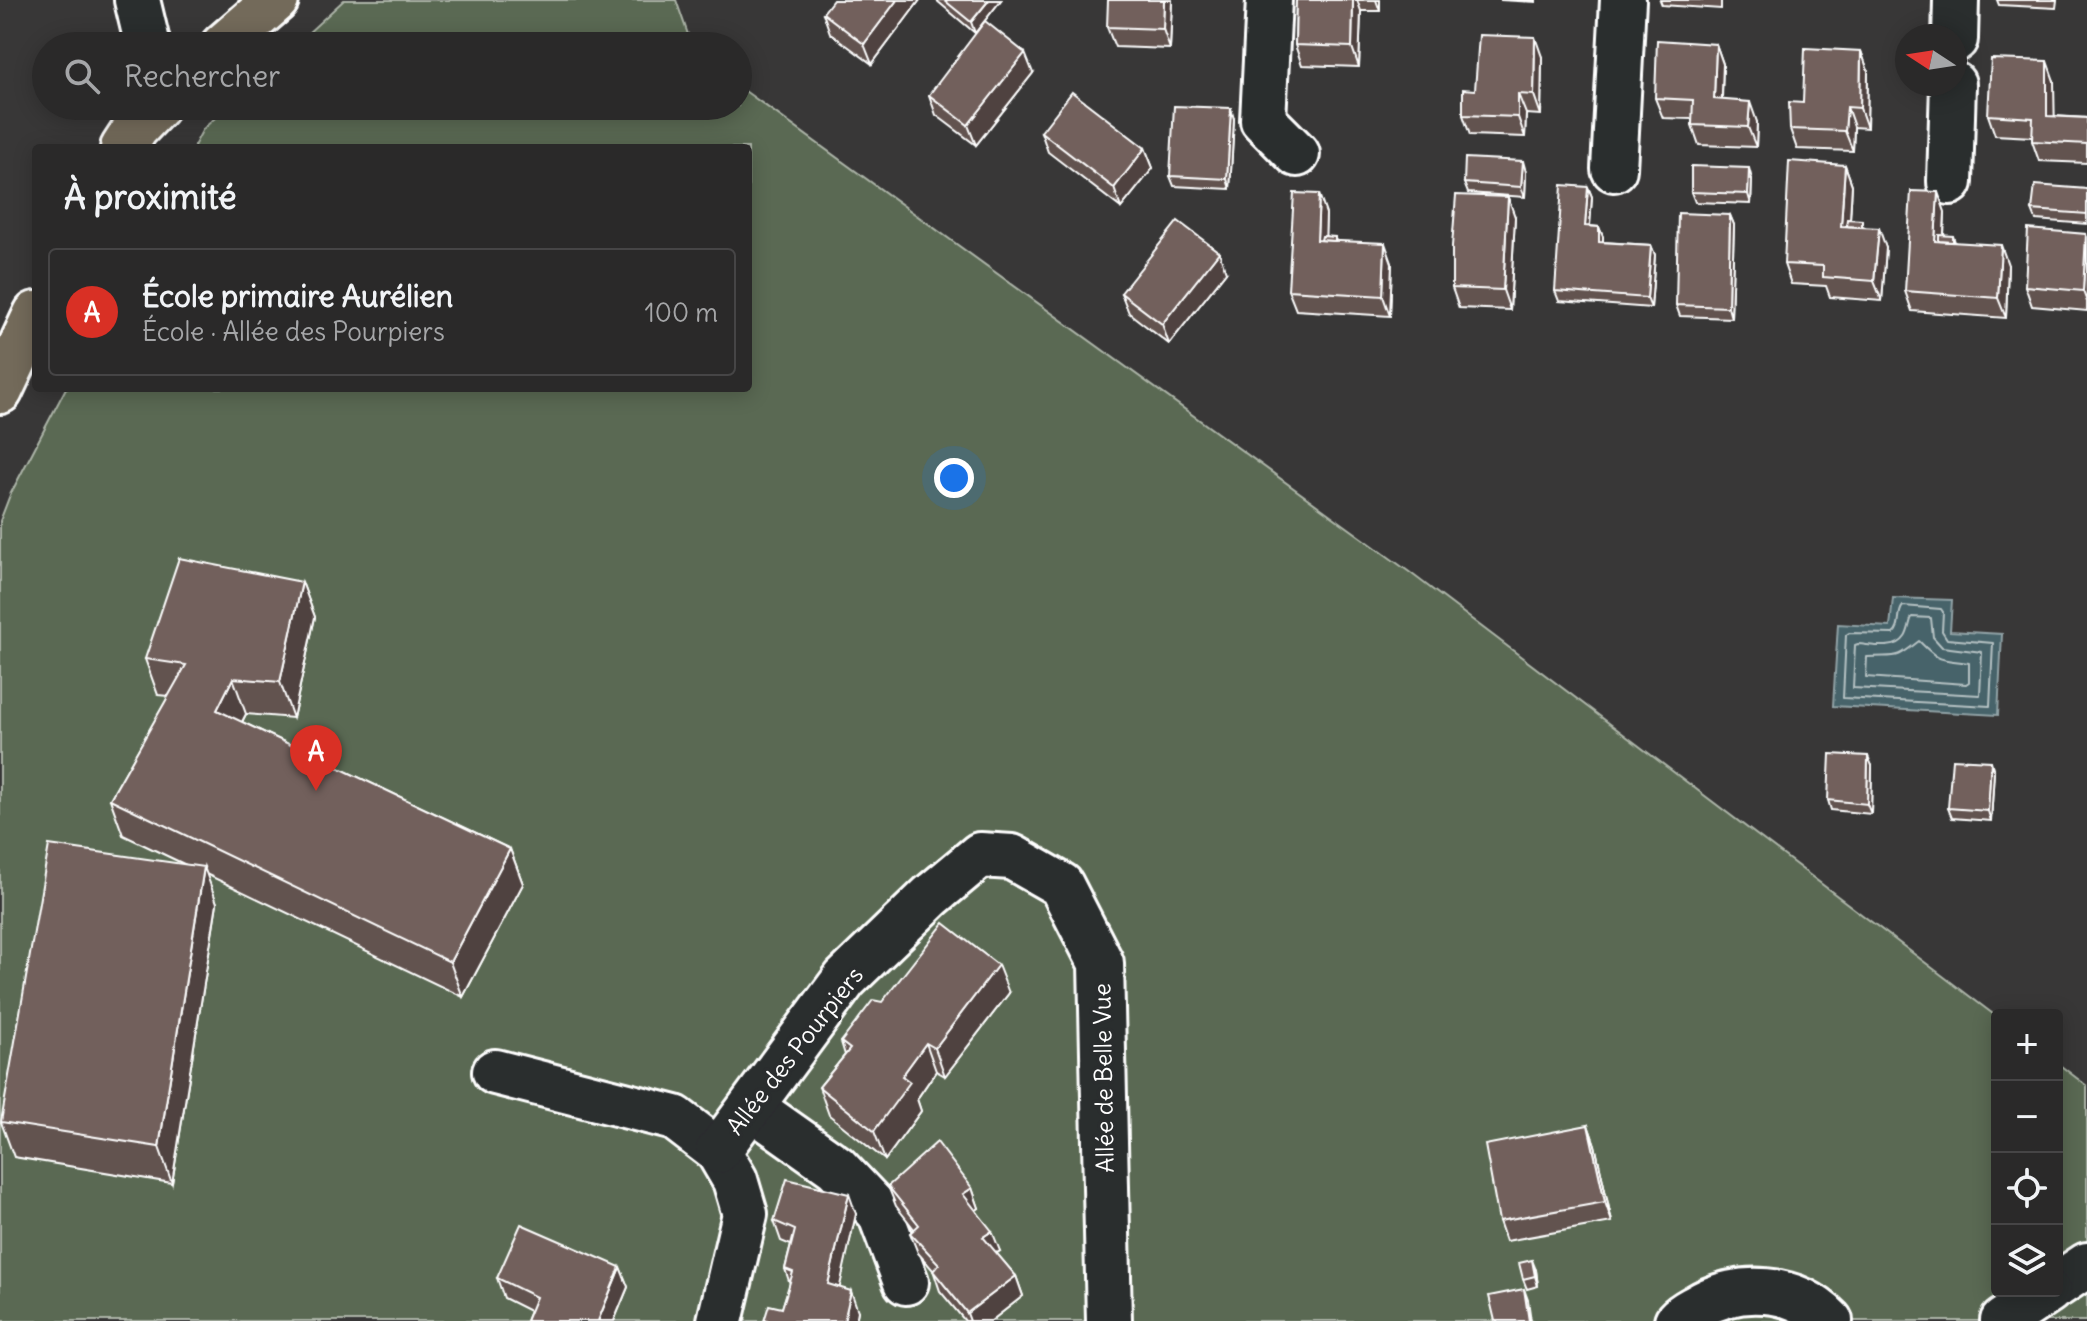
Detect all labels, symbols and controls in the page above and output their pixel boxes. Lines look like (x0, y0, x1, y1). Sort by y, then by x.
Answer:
north arrow (1895, 24, 1967, 96)
search box (32, 32, 752, 120)
icon: search (60, 54, 104, 98)
text: Rechercher (124, 57, 280, 95)
text: À proximité (64, 175, 237, 218)
text: École primaire Aurélien (142, 277, 453, 315)
text: A (84, 296, 100, 329)
text: 100 m (644, 296, 718, 329)
text: École · Allée des Pourpiers (142, 315, 445, 348)
your location (934, 458, 974, 498)
pin: A (290, 725, 342, 791)
street label: Allée des Pourpiers (719, 960, 869, 1140)
street label: Allée de Belle Vue (1086, 983, 1120, 1173)
map controls (1991, 1009, 2063, 1297)
button: + (1991, 1009, 2063, 1081)
button: − (1991, 1081, 2063, 1153)
button: locate (1991, 1153, 2063, 1225)
button: layers (1991, 1225, 2063, 1297)

